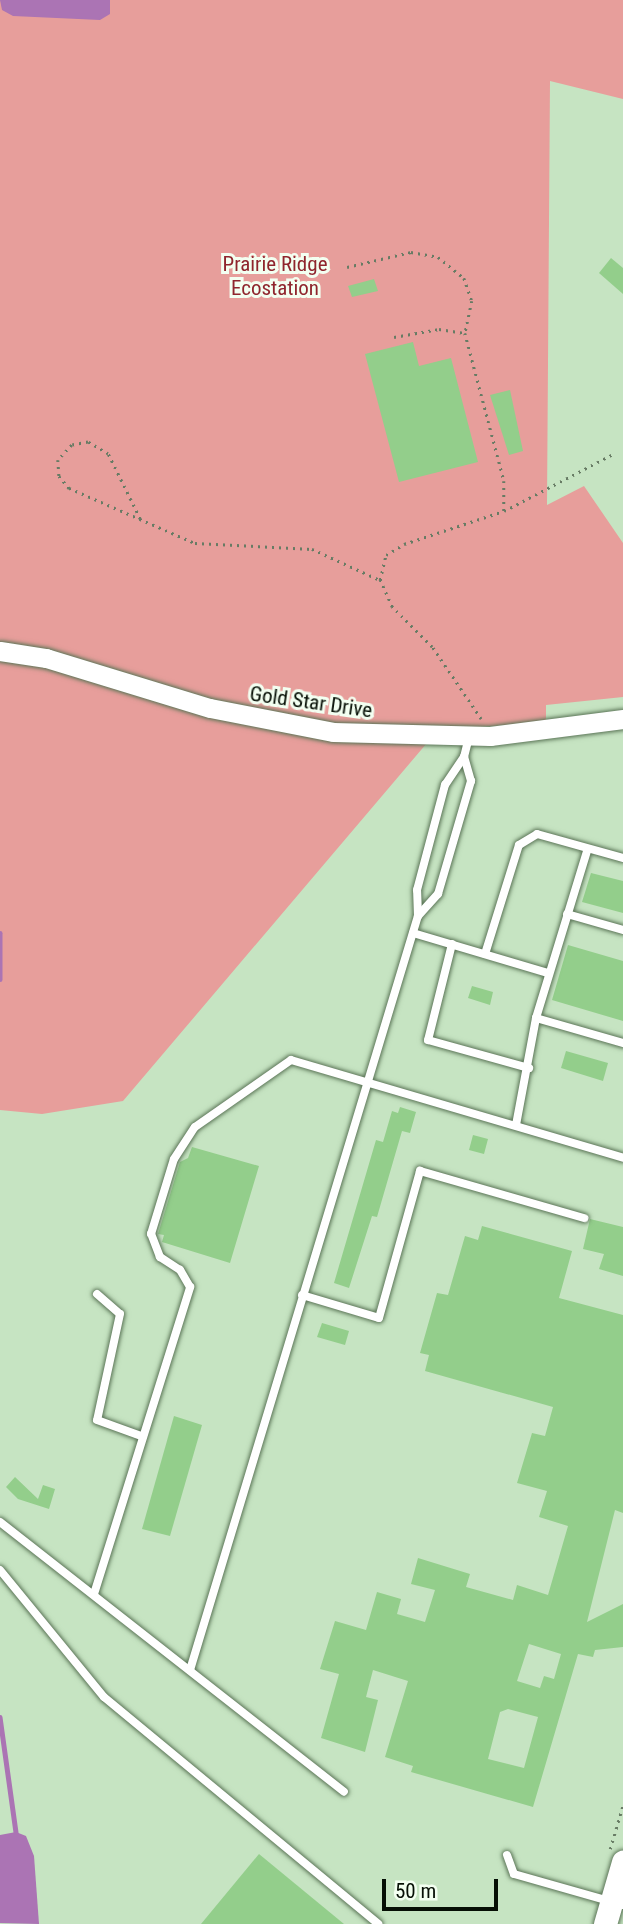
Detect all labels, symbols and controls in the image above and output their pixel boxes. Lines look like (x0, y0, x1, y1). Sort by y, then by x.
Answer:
park label: Prairie Ridge Ecostation (223, 251, 327, 301)
street label: Gold Star Drive (248, 681, 374, 723)
scale bar (385, 1864, 500, 1908)
text: 50 m (395, 1879, 436, 1903)

